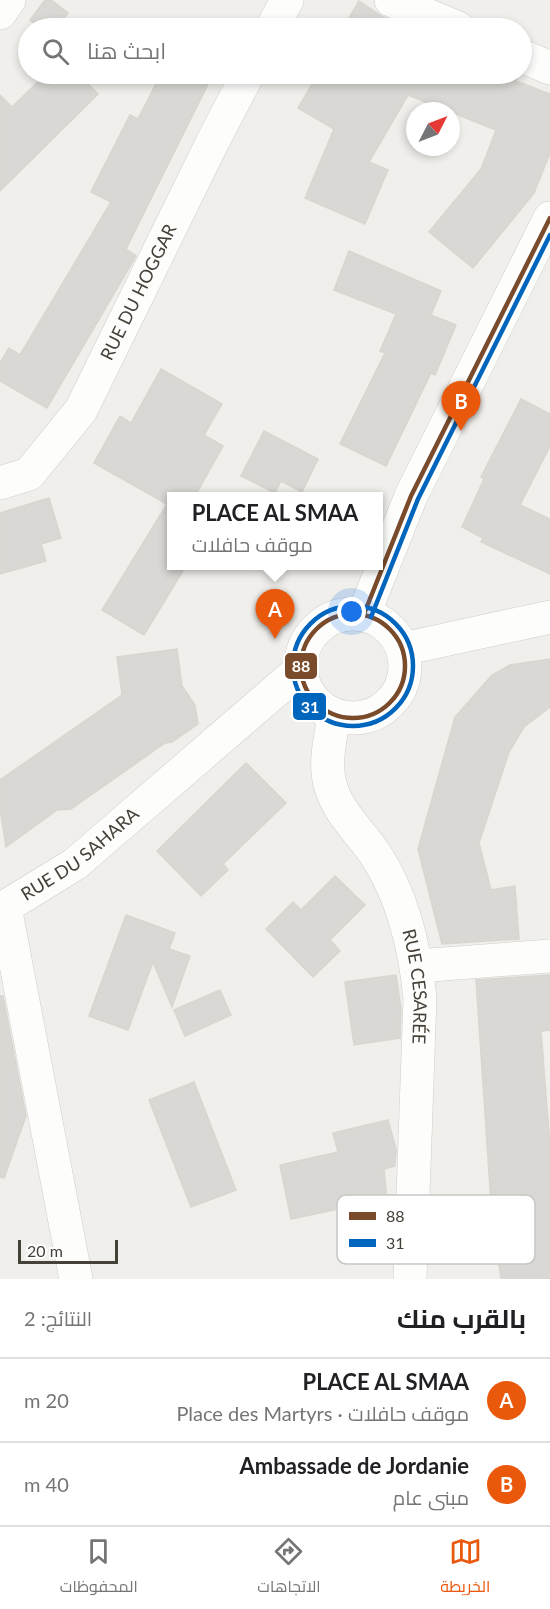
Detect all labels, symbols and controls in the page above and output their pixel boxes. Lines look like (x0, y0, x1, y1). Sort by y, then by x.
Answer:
search box (18, 18, 532, 84)
icon: search (39, 35, 72, 68)
text: ابحث هنا (87, 37, 166, 64)
north arrow (406, 102, 460, 156)
street label: RUE DU HOGGAR (95, 219, 181, 363)
pin: B (442, 382, 480, 431)
popup (167, 492, 383, 570)
text: PLACE AL SMAA (192, 499, 358, 526)
text: موقف حافلات (192, 532, 313, 556)
pin: A (256, 590, 294, 639)
your location (337, 597, 366, 626)
line badge: 88 (284, 652, 318, 680)
text: 88 (292, 656, 310, 675)
line badge: 31 (292, 692, 327, 721)
text: 31 (301, 697, 319, 716)
street label: RUE DU SAHARA (17, 802, 143, 905)
street label: RUE CESARÉE (398, 926, 432, 1044)
legend (337, 1195, 535, 1264)
text: 88 (386, 1206, 405, 1225)
text: 31 (386, 1233, 405, 1252)
scale bar (18, 1237, 118, 1264)
text: 20 m (27, 1241, 63, 1260)
text: بالقرب منك (397, 1302, 526, 1334)
text: النتائج: 2 (24, 1306, 92, 1330)
text: PLACE AL SMAA (303, 1368, 469, 1395)
text: 20 m (24, 1388, 69, 1412)
text: A (500, 1388, 513, 1412)
text: موقف حافلات · Place des Martyrs (176, 1401, 469, 1425)
text: Ambassade de Jordanie (240, 1452, 469, 1479)
text: 40 m (24, 1472, 69, 1496)
text: B (500, 1472, 513, 1496)
text: مبنى عام (393, 1485, 469, 1509)
tab: المحفوظات (60, 1535, 138, 1601)
tab: الاتجاهات (257, 1535, 321, 1601)
tab: الخريطة (440, 1535, 490, 1601)

